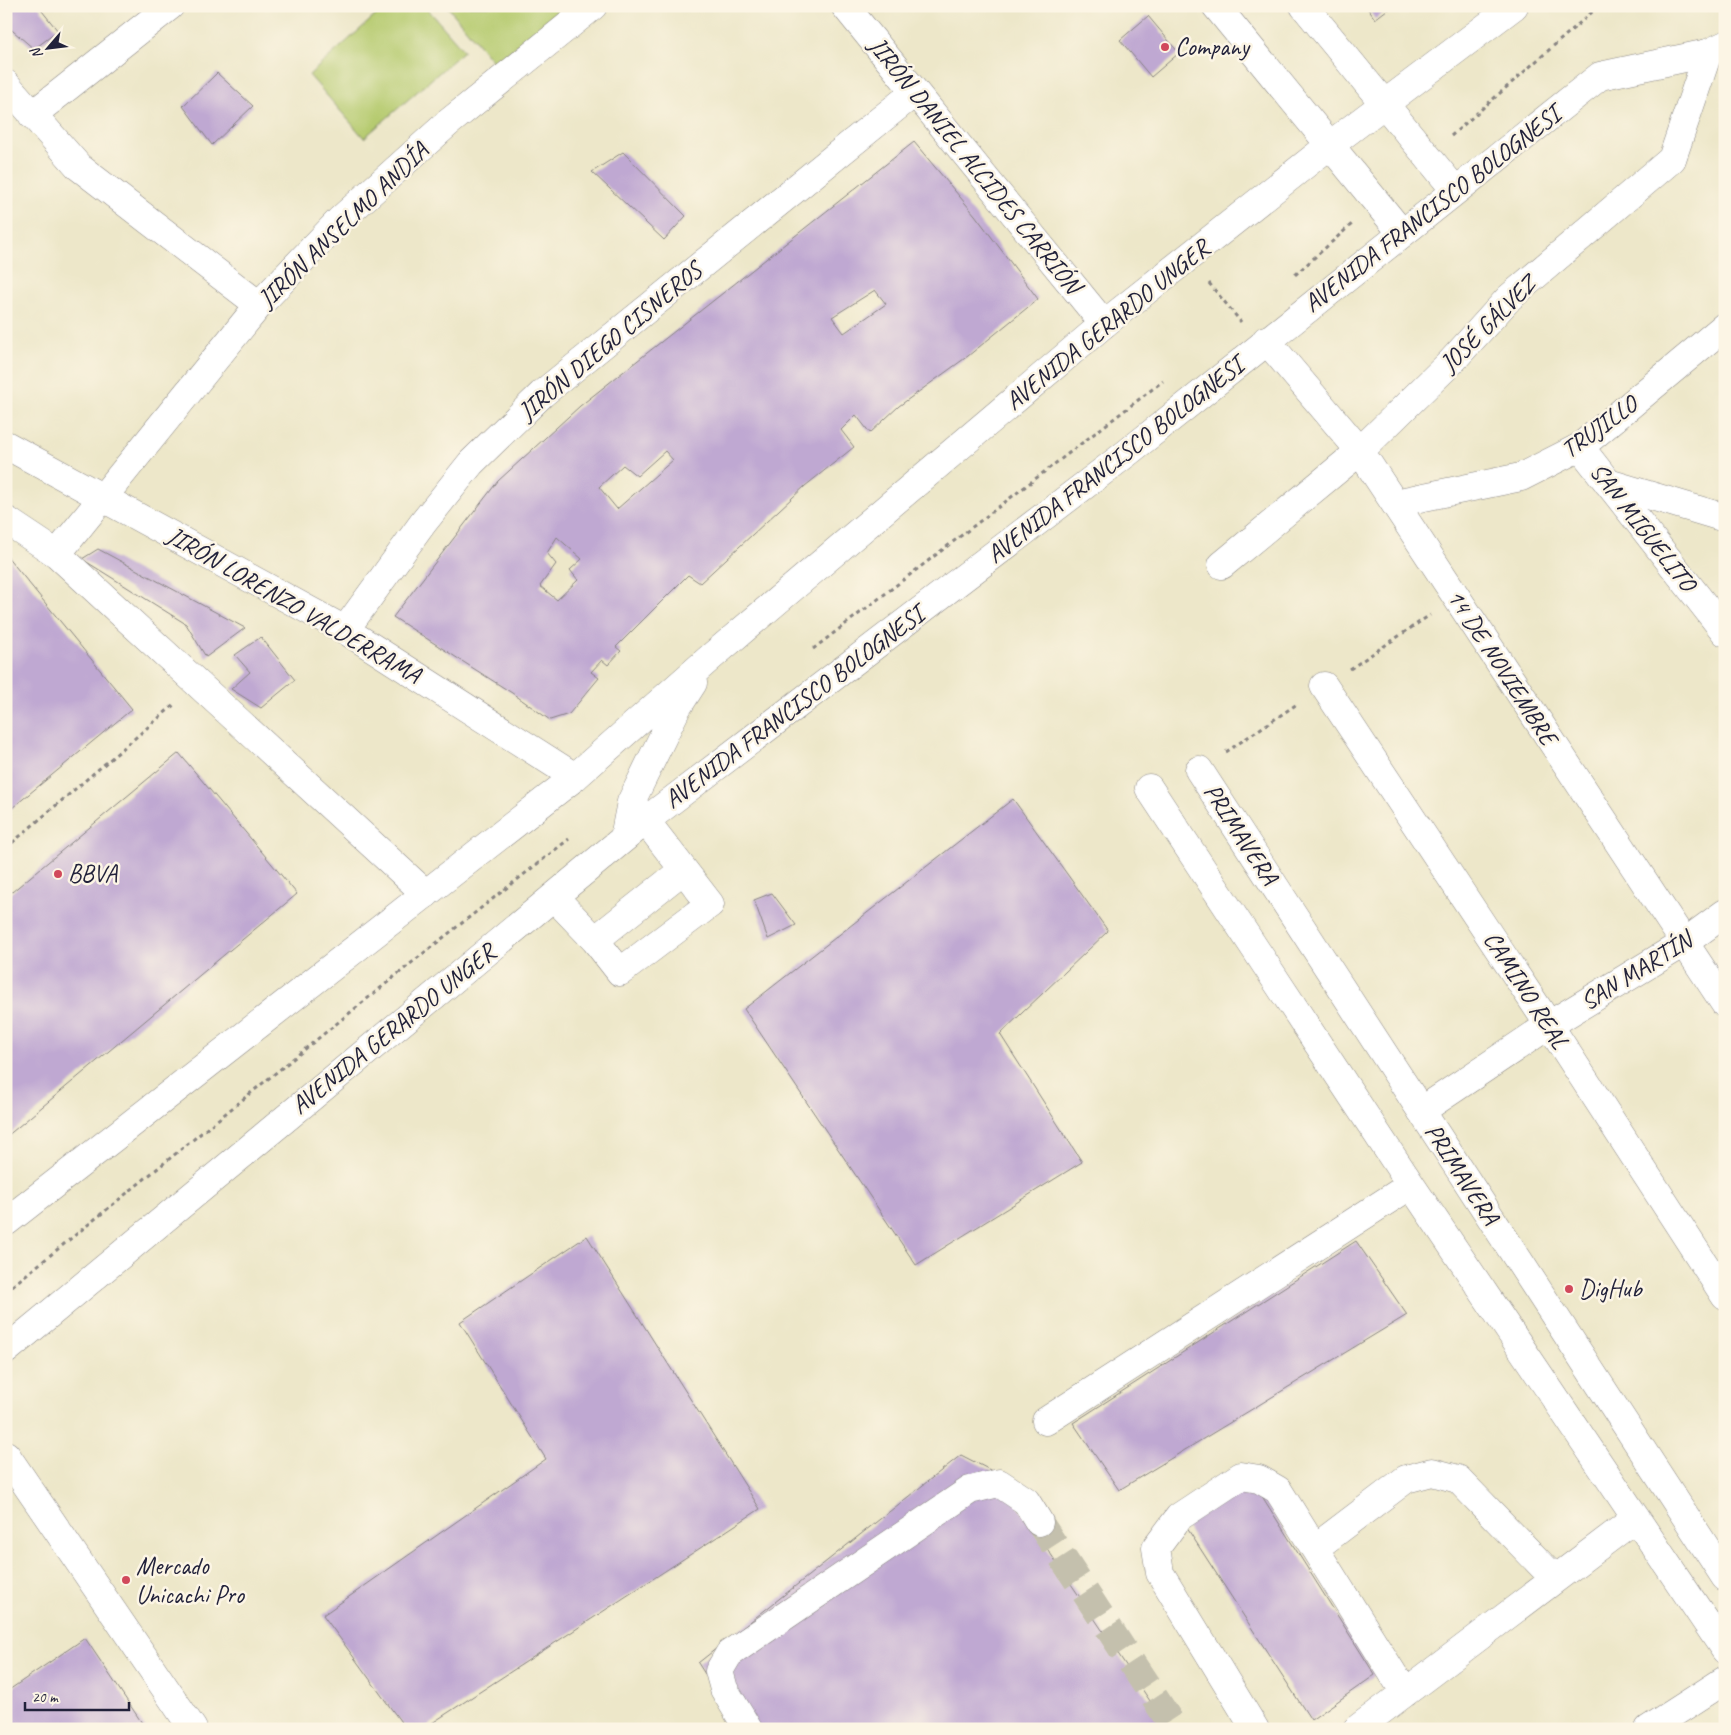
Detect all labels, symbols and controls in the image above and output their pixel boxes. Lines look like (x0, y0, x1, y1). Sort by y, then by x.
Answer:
north arrow (22, 22, 72, 72)
street label: JIRÓN DANIEL ALCIDES CARRIÓN (861, 30, 1091, 303)
place label: Company (1175, 31, 1251, 63)
marker: Company (1159, 41, 1171, 53)
text: N (26, 44, 47, 62)
street label: AVENIDA FRANCISCO BOLOGNESI (1297, 96, 1571, 319)
street label: JIRÓN ANSELMO ANDÍA (250, 134, 436, 315)
street label: AVENIDA GERARDO UNGER (998, 231, 1218, 417)
street label: JIRÓN DIEGO CISNEROS (511, 253, 711, 428)
street label: JOSÉ GÁLVEZ (1432, 266, 1546, 380)
street label: AVENIDA FRANCISCO BOLOGNESI (980, 347, 1254, 570)
street label: TRUJILLO (1555, 387, 1646, 465)
street label: SAN MIGUELITO (1583, 456, 1705, 600)
street label: JIRÓN LORENZO VALDERRAMA (161, 519, 428, 692)
street label: 14 DE NOVIEMBRE (1440, 583, 1566, 754)
street label: AVENIDA FRANCISCO BOLOGNESI (658, 596, 934, 815)
street label: PRIMAVERA (1196, 777, 1286, 892)
place label: BBVA (68, 858, 119, 890)
marker: BBVA (52, 868, 64, 880)
street label: SAN MARTÍN (1575, 922, 1701, 1018)
street label: CAMINO REAL (1476, 925, 1576, 1055)
street label: AVENIDA GERARDO UNGER (284, 935, 504, 1121)
street label: PRIMAVERA (1417, 1117, 1507, 1232)
place label: DigHub (1579, 1273, 1644, 1305)
marker: DigHub (1563, 1283, 1575, 1295)
place label: Mercado Unicachi Pro (136, 1550, 245, 1611)
marker: Mercado Unicachi Pro (120, 1574, 132, 1586)
scale bar (25, 1680, 129, 1712)
text: 20 m (32, 1688, 59, 1707)

